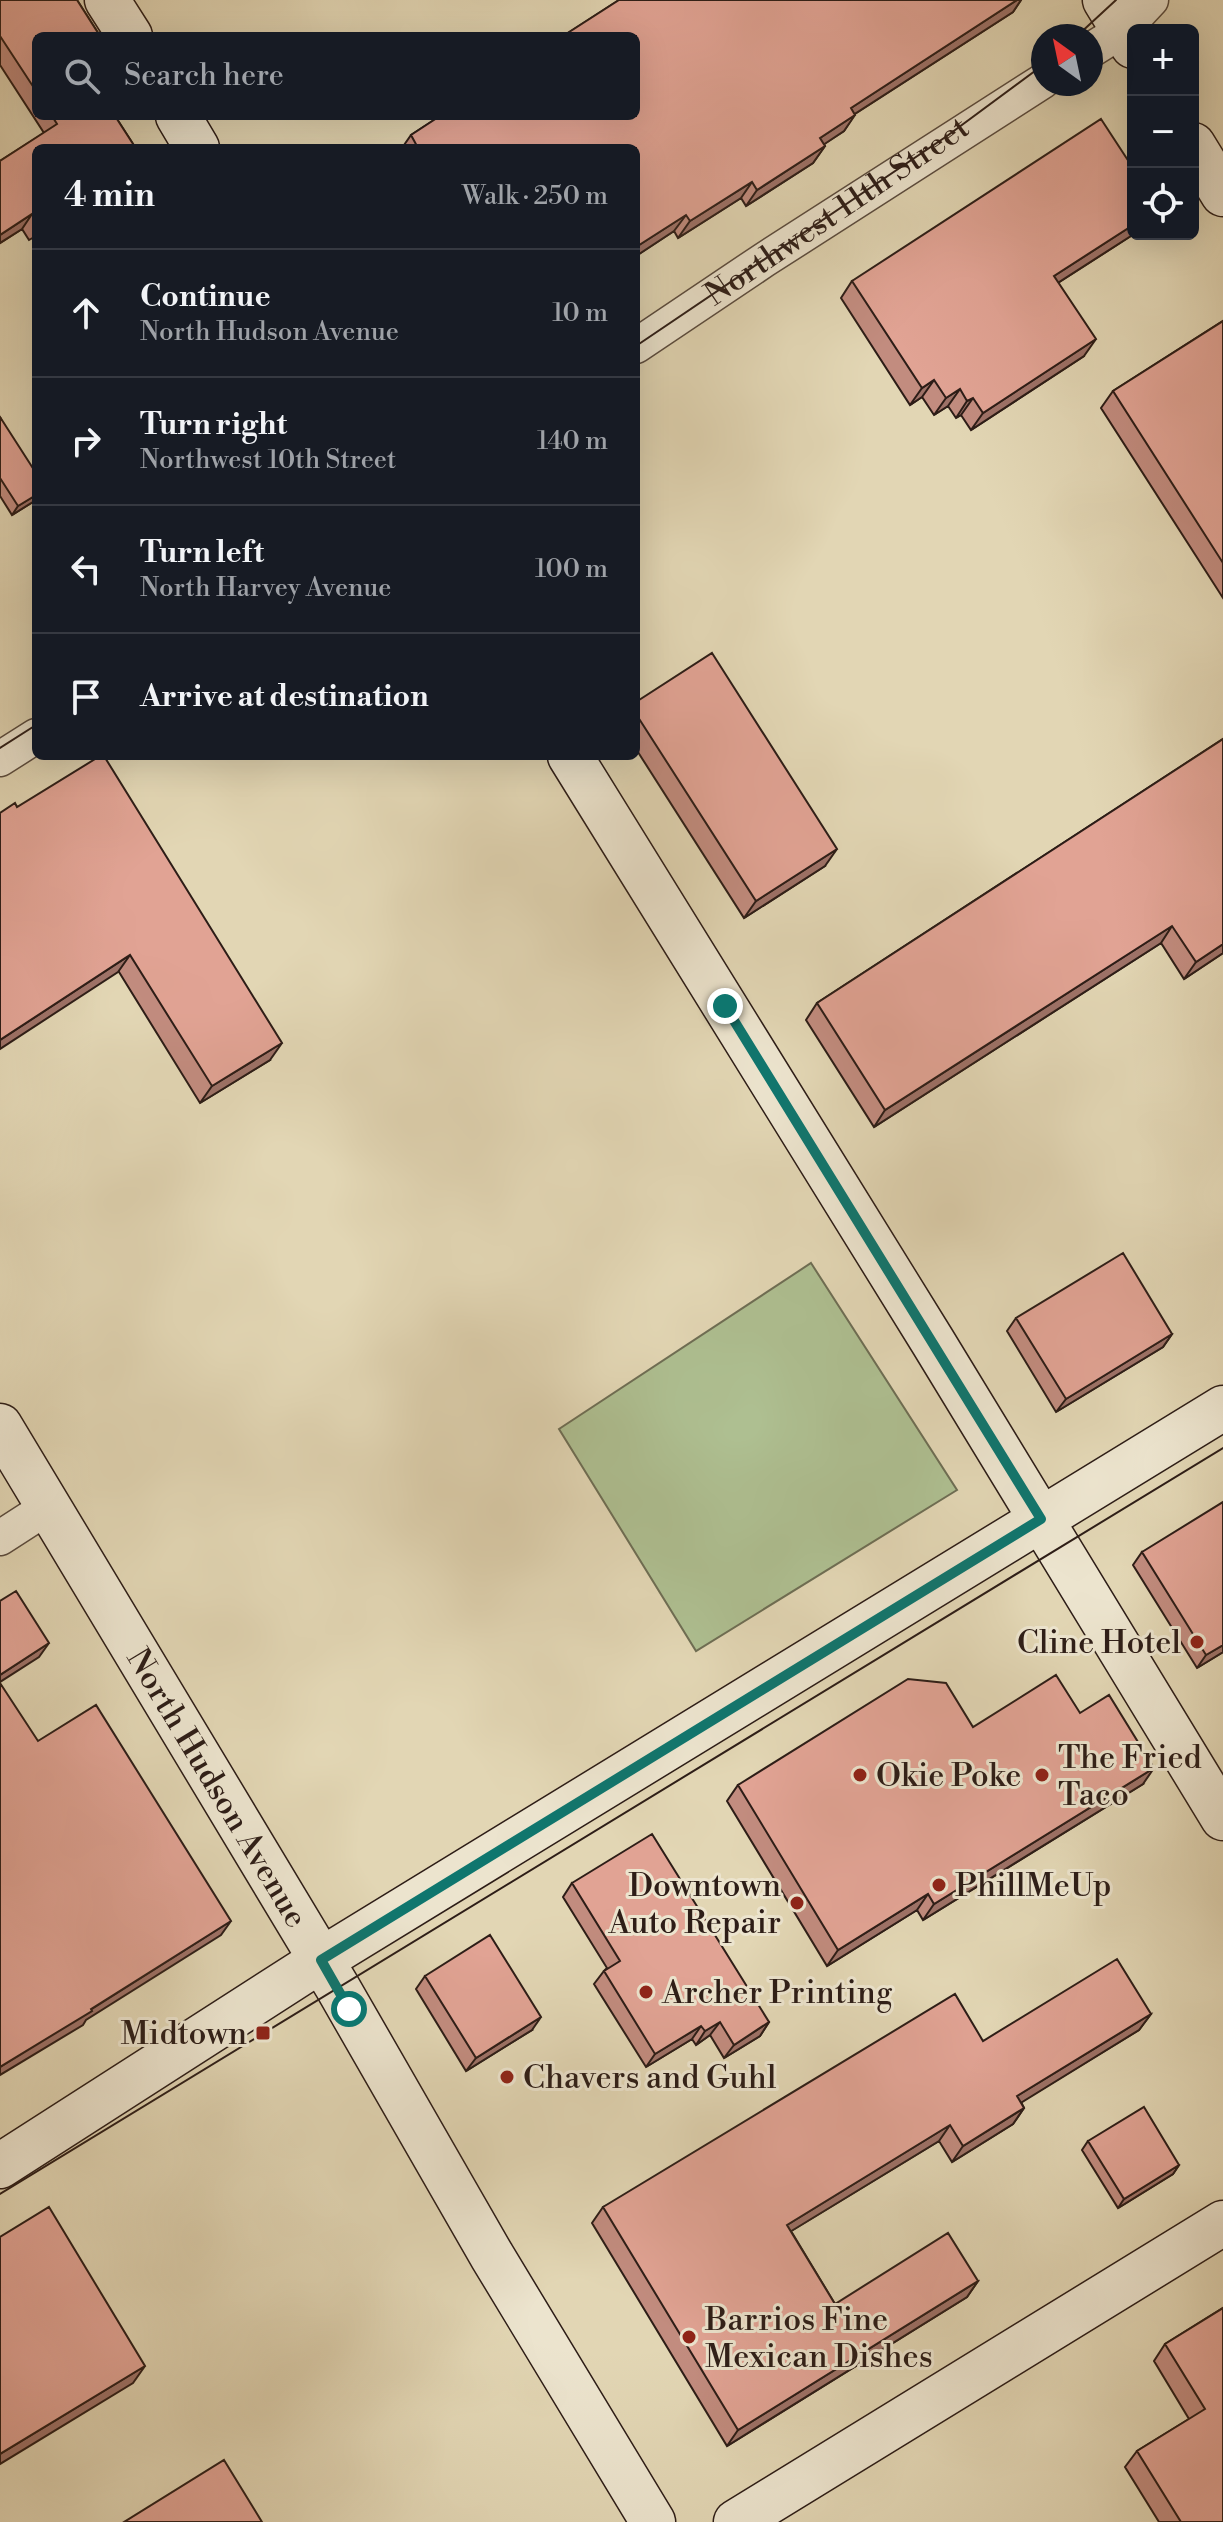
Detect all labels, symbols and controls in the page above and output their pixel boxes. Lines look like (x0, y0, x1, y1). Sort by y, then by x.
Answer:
north arrow (1031, 24, 1103, 96)
map controls (1127, 24, 1199, 240)
button: + (1127, 24, 1199, 96)
search box (32, 32, 640, 120)
icon: search (60, 54, 104, 98)
text: Search here (124, 57, 284, 95)
button: − (1127, 96, 1199, 168)
street label: Northwest 11th Street (697, 108, 977, 315)
button: locate (1127, 168, 1199, 240)
text: 4 min (64, 175, 155, 217)
text: Walk · 250 m (462, 180, 608, 212)
text: Continue (140, 278, 271, 316)
icon: ahead (64, 291, 108, 335)
text: 10 m (552, 297, 608, 329)
text: North Hudson Avenue (140, 316, 399, 348)
text: Turn right (140, 406, 287, 444)
icon: right (64, 419, 108, 463)
text: 140 m (537, 425, 608, 457)
text: Northwest 10th Street (140, 444, 396, 476)
text: Turn left (140, 534, 264, 572)
icon: left (64, 547, 108, 591)
text: 100 m (535, 553, 608, 585)
text: North Harvey Avenue (140, 572, 391, 604)
icon: arrive (64, 675, 108, 719)
text: Arrive at destination (140, 678, 429, 716)
route end (707, 988, 743, 1024)
place label: Cline Hotel (1017, 1623, 1182, 1663)
marker: Cline Hotel (1188, 1633, 1206, 1651)
street label: North Hudson Avenue (117, 1641, 316, 1935)
place label: The Fried Taco (1058, 1738, 1202, 1815)
place label: Okie Poke (876, 1756, 1021, 1796)
marker: Okie Poke (851, 1766, 869, 1784)
marker: The Fried Taco (1033, 1766, 1051, 1784)
place label: Downtown Auto Repair (607, 1866, 781, 1943)
place label: PhillMeUp (955, 1866, 1111, 1906)
marker: PhillMeUp (930, 1876, 948, 1894)
marker: Downtown Auto Repair (788, 1894, 806, 1912)
place label: Archer Printing (661, 1973, 893, 2013)
marker: Archer Printing (637, 1983, 655, 2001)
route start (331, 1991, 367, 2027)
place label: Midtown (121, 2014, 247, 2054)
marker: Midtown (254, 2024, 272, 2042)
place label: Chavers and Guhl (523, 2058, 777, 2098)
marker: Chavers and Guhl (498, 2068, 516, 2086)
place label: Barrios Fine Mexican Dishes (704, 2300, 933, 2377)
marker: Barrios Fine Mexican Dishes (680, 2328, 698, 2346)

